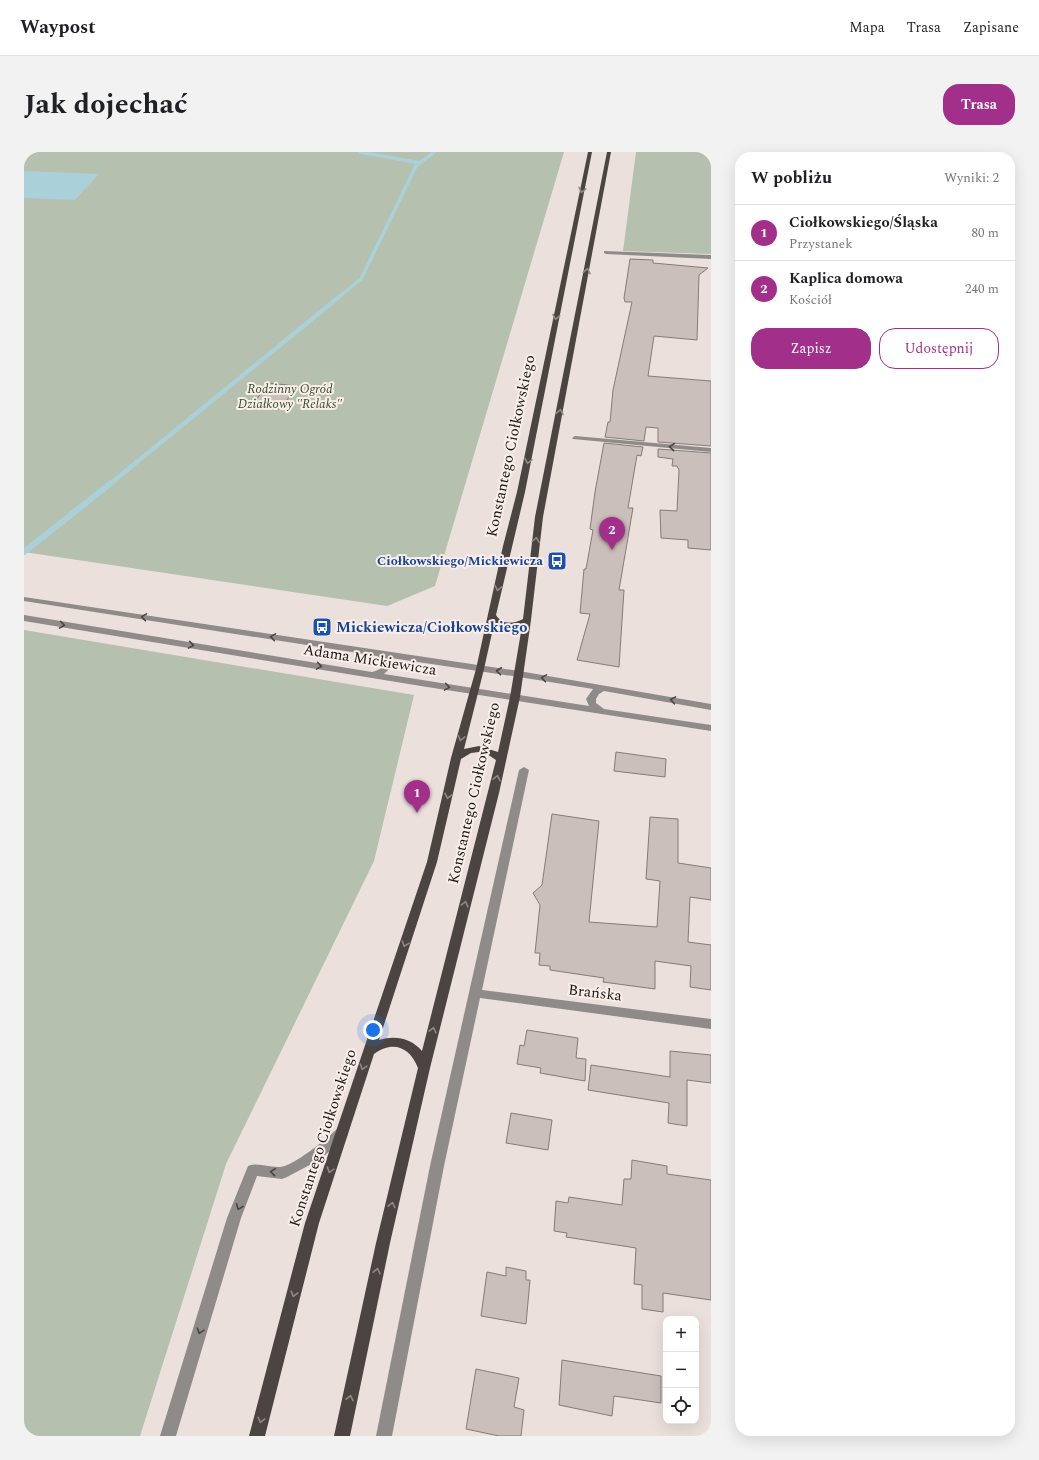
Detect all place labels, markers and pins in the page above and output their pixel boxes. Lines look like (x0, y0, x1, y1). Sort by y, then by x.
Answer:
pin: 2 (599, 517, 625, 550)
bus stop icon: Ciołkowskiego/Mickiewicza (546, 550, 568, 572)
place label: Ciołkowskiego/Mickiewicza (377, 551, 543, 571)
bus stop icon: Mickiewicza/Ciołkowskiego (311, 616, 333, 638)
place label: Mickiewicza/Ciołkowskiego (336, 616, 527, 639)
pin: 1 (404, 780, 430, 813)

